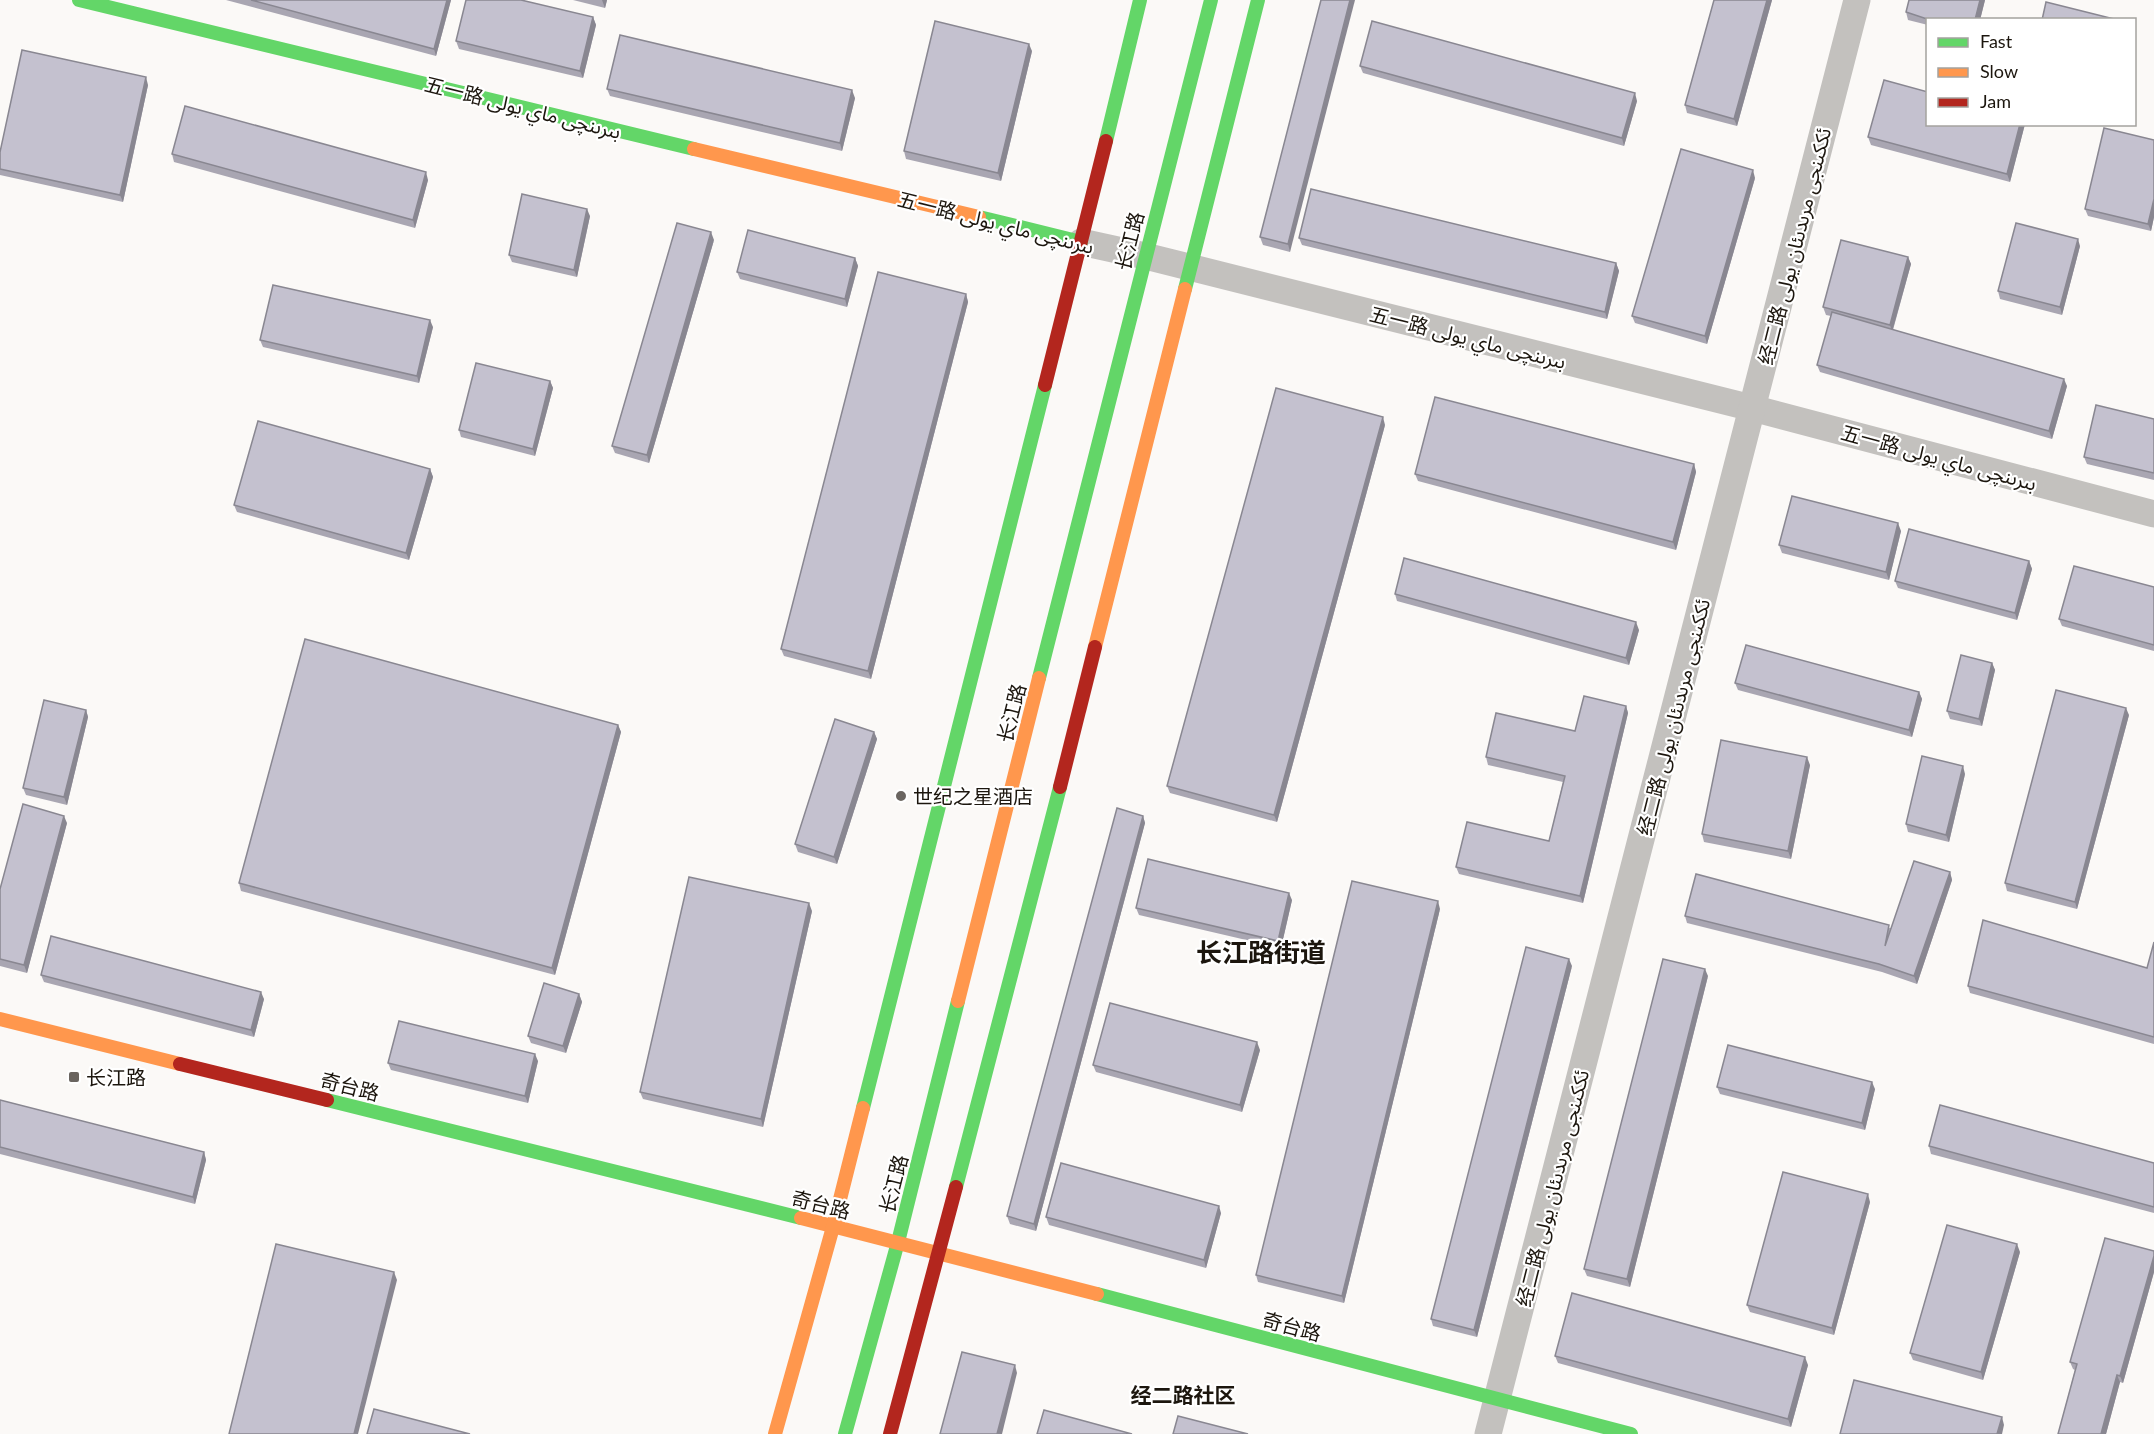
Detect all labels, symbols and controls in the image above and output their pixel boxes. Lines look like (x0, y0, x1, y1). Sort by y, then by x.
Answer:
legend (1926, 18, 2136, 126)
text: Fast (1980, 30, 2013, 52)
text: Slow (1980, 60, 2018, 82)
street label: 五一路 بىرىنچى ماي يولى (421, 71, 624, 148)
text: Jam (1980, 90, 2011, 112)
street label: 经二路 ئككىنجى مرىدىئان يولى (1753, 125, 1836, 367)
street label: 五一路 بىرىنچى ماي يولى (894, 186, 1097, 263)
street label: 长江路 (1110, 209, 1148, 273)
street label: 五一路 بىرىنچى ماي يولى (1366, 301, 1569, 378)
street label: 五一路 بىرىنچى ماي يولى (1837, 419, 2039, 499)
street label: 经二路 ئككىنجى مرىدىئان يولى (1632, 596, 1715, 838)
street label: 长江路 (992, 681, 1030, 745)
place label: 世纪之星酒店 (913, 784, 1033, 808)
marker: 世纪之星酒店 (894, 789, 908, 803)
district label: 长江路街道 (1196, 936, 1326, 968)
place label: 长江路 (86, 1065, 146, 1089)
street label: 奇台路 (318, 1067, 382, 1105)
street label: 经二路 ئككىنجى مرىدىئان يولى (1511, 1067, 1594, 1309)
marker: 长江路 (67, 1070, 81, 1084)
street label: 长江路 (874, 1152, 912, 1216)
street label: 奇台路 (789, 1185, 853, 1223)
street label: 奇台路 (1260, 1307, 1324, 1345)
district label: 经二路社区 (1131, 1382, 1236, 1407)

